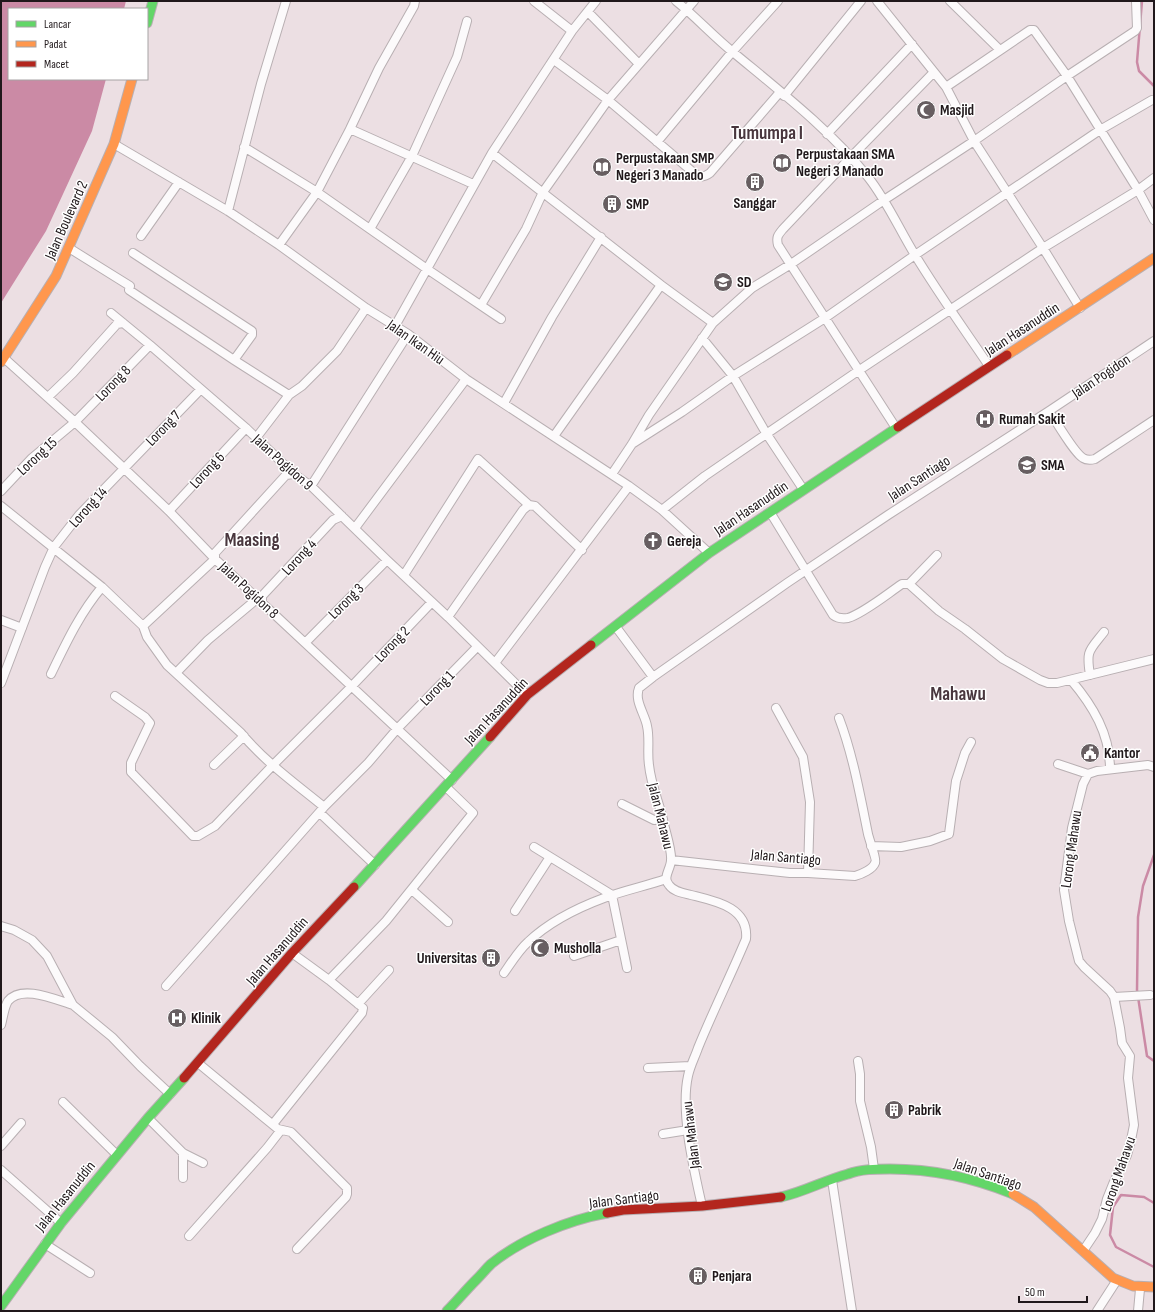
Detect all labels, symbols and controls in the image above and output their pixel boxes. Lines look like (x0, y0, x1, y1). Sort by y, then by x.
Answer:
legend (8, 8, 148, 80)
text: Lancar (44, 17, 71, 32)
text: Padat (44, 37, 67, 52)
text: Macet (44, 57, 69, 72)
mosque icon: Masjid (915, 99, 937, 121)
place label: Masjid (940, 101, 974, 120)
district label: Tumumpa I (731, 122, 803, 145)
place label: Perpustakaan SMA Negeri 3 Manado (796, 145, 896, 181)
place label: Perpustakaan SMP Negeri 3 Manado (616, 149, 715, 185)
library icon: Perpustakaan SMA Negeri 3 Manado (771, 152, 793, 174)
library icon: Perpustakaan SMP Negeri 3 Manado (591, 156, 613, 178)
building icon: Sanggar (744, 171, 766, 193)
street label: Jalan Boulevard 2 (40, 178, 92, 264)
building icon: SMP (601, 193, 623, 215)
place label: Sanggar (734, 194, 777, 213)
place label: SMP (626, 195, 649, 214)
school or university icon: SD (712, 271, 734, 293)
place label: SD (737, 273, 752, 292)
street label: Jalan Hasanuddin (981, 298, 1063, 361)
street label: Jalan Ikan Hiu (382, 315, 448, 369)
street label: Jalan Pogidon (1068, 350, 1134, 403)
street label: Lorong 8 (91, 361, 135, 406)
street label: Lorong 7 (142, 406, 185, 450)
hospital icon: Rumah Sakit (974, 408, 996, 430)
place label: Rumah Sakit (999, 410, 1065, 429)
street label: Jalan Pogidon 9 (248, 429, 317, 495)
street label: Lorong 15 (13, 433, 61, 480)
street label: Lorong 6 (186, 448, 229, 493)
street label: Jalan Santiago (884, 451, 954, 506)
school or university icon: SMA (1016, 454, 1038, 476)
place label: SMA (1041, 456, 1065, 475)
street label: Jalan Hasanuddin (710, 477, 792, 541)
street label: Lorong 14 (65, 483, 112, 532)
district label: Maasing (224, 529, 280, 552)
church icon: Gereja (642, 530, 664, 552)
place label: Gereja (667, 532, 701, 551)
street label: Lorong 4 (278, 535, 321, 580)
street label: Jalan Pogidon 8 (214, 557, 283, 623)
street label: Lorong 3 (324, 579, 368, 623)
street label: Lorong 2 (371, 622, 414, 666)
street label: Lorong 1 (416, 666, 459, 710)
street label: Jalan Hasanuddin (460, 674, 532, 750)
district label: Mahawu (930, 683, 986, 706)
public building icon: Kantor (1079, 742, 1101, 764)
place label: Kantor (1104, 744, 1141, 763)
street label: Jalan Mahawu (643, 780, 678, 851)
street label: Lorong Mahawu (1057, 809, 1086, 889)
street label: Jalan Santiago (749, 845, 822, 870)
street label: Jalan Hasanuddin (242, 913, 312, 990)
mosque icon: Musholla (529, 937, 551, 959)
place label: Musholla (554, 939, 601, 958)
building icon: Universitas (480, 947, 502, 969)
place label: Universitas (417, 949, 477, 968)
hospital icon: Klinik (166, 1007, 188, 1029)
place label: Klinik (191, 1009, 221, 1028)
building icon: Pabrik (883, 1099, 905, 1121)
street label: Jalan Mahawu (678, 1100, 705, 1171)
place label: Pabrik (908, 1101, 942, 1120)
street label: Lorong Mahawu (1097, 1134, 1140, 1214)
street label: Jalan Santiago (951, 1154, 1024, 1195)
street label: Jalan Hasanuddin (31, 1157, 100, 1236)
street label: Jalan Santiago (587, 1186, 660, 1213)
building icon: Penjara (687, 1265, 709, 1287)
place label: Penjara (712, 1267, 752, 1286)
scale bar (1019, 1278, 1087, 1304)
text: 50 m (1025, 1285, 1045, 1300)

